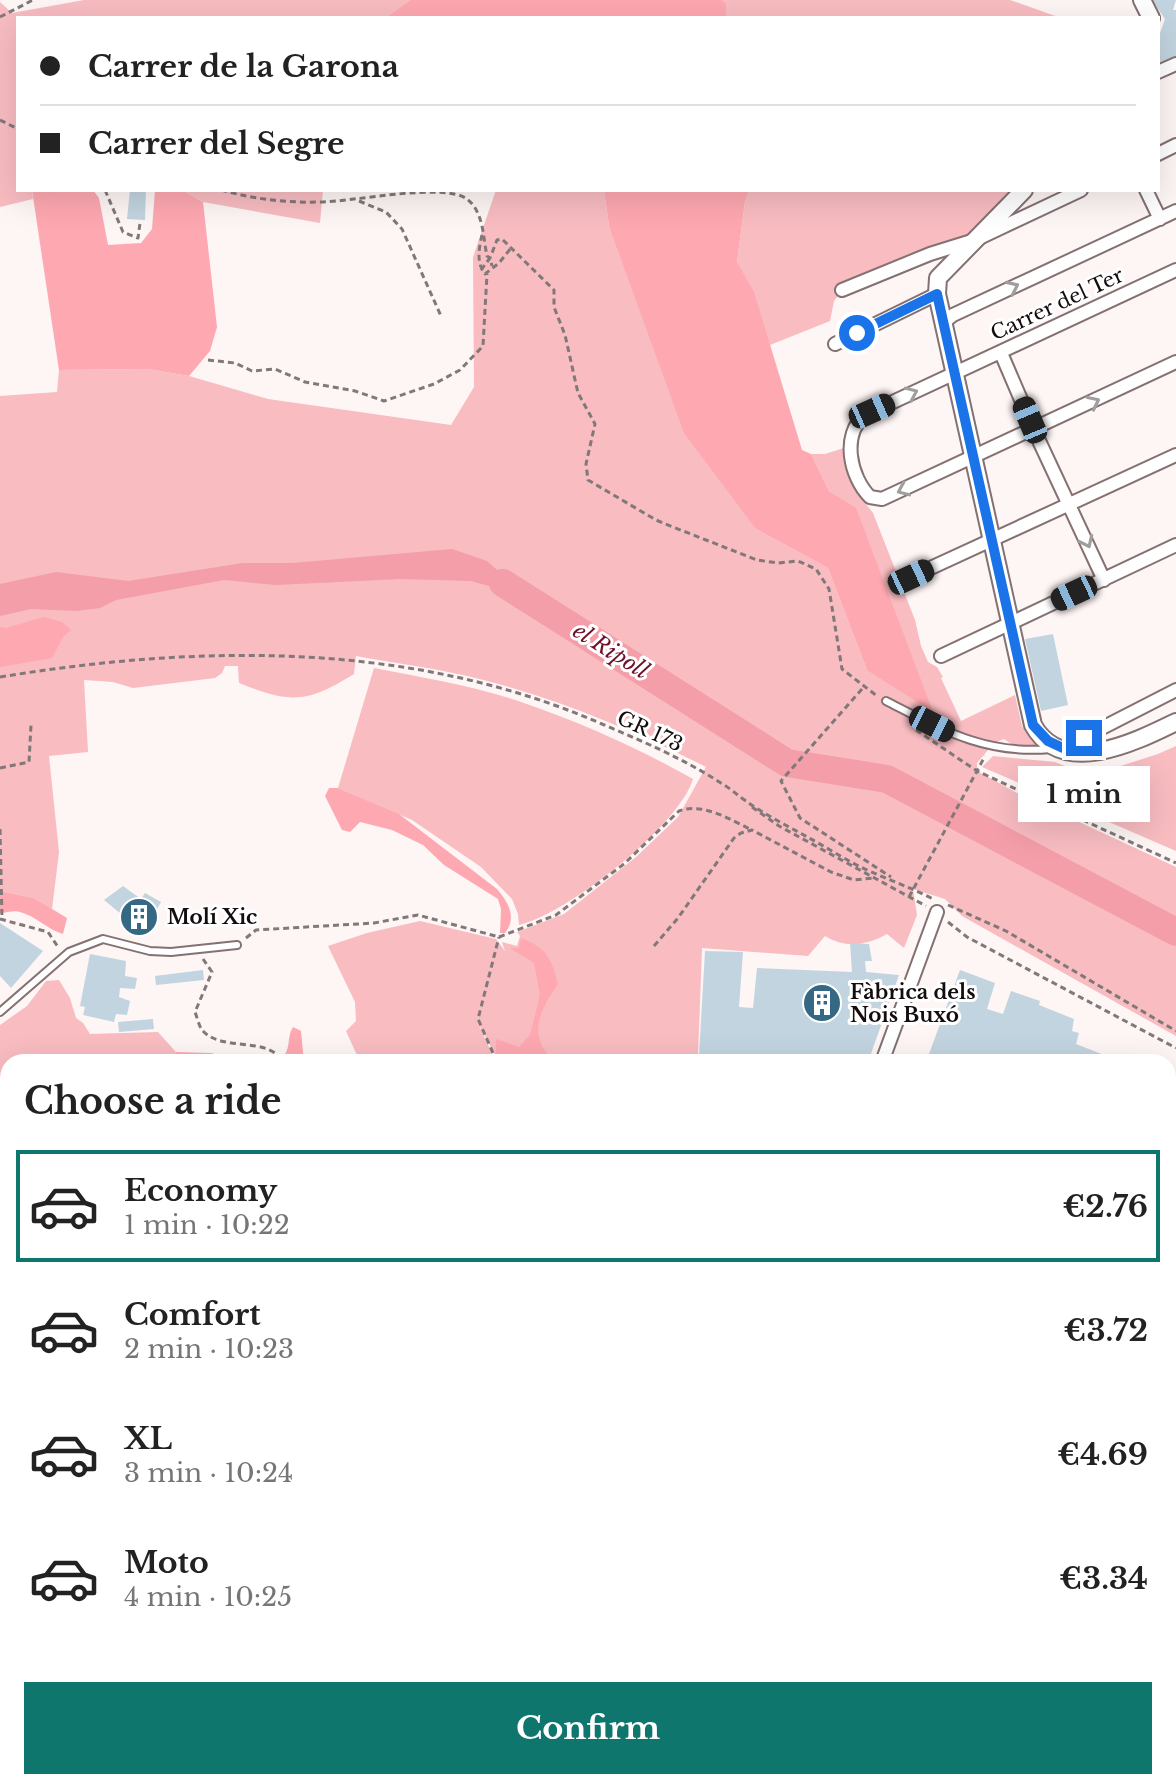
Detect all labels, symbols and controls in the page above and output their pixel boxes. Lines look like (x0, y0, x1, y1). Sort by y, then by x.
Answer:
text: Carrer de la Garona (88, 48, 399, 85)
text: Carrer del Segre (88, 125, 345, 162)
street label: Carrer del Ter (987, 263, 1128, 345)
one-way arrow (1005, 281, 1019, 297)
route start (839, 315, 875, 351)
one-way arrow (904, 387, 918, 403)
car (845, 390, 899, 432)
car (1010, 393, 1050, 447)
one-way arrow (1085, 396, 1100, 412)
one-way arrow (897, 480, 911, 496)
one-way arrow (1077, 533, 1093, 548)
car (884, 556, 938, 598)
car (1047, 572, 1101, 614)
water label: el Ripoll (568, 617, 654, 685)
car (905, 702, 959, 746)
street label: GR 173 (613, 705, 687, 757)
route end (1066, 720, 1102, 756)
callout: 1 min (1018, 766, 1150, 822)
text: 1 min (1046, 778, 1122, 810)
building icon: Molí Xic (118, 896, 160, 938)
place label: Molí Xic (167, 905, 257, 929)
place label: Fàbrica dels Nois Buxó (850, 980, 975, 1027)
building icon: Fàbrica dels Nois Buxó (801, 982, 843, 1024)
text: Choose a ride (24, 1079, 281, 1124)
icon: car (28, 1170, 100, 1242)
text: Economy (124, 1172, 277, 1209)
text: €2.76 (1063, 1188, 1148, 1225)
text: 1 min · 10:22 (124, 1209, 290, 1241)
icon: car (28, 1294, 100, 1366)
text: Comfort (124, 1296, 261, 1333)
text: €3.72 (1064, 1312, 1148, 1349)
text: 2 min · 10:23 (124, 1333, 294, 1365)
icon: car (28, 1418, 100, 1490)
text: XL (124, 1420, 172, 1457)
text: €4.69 (1057, 1436, 1148, 1473)
text: 3 min · 10:24 (124, 1457, 293, 1489)
icon: car (28, 1542, 100, 1614)
text: Moto (124, 1544, 209, 1581)
text: €3.34 (1059, 1560, 1148, 1597)
text: 4 min · 10:25 (124, 1581, 292, 1613)
button: Confirm (24, 1682, 1152, 1774)

